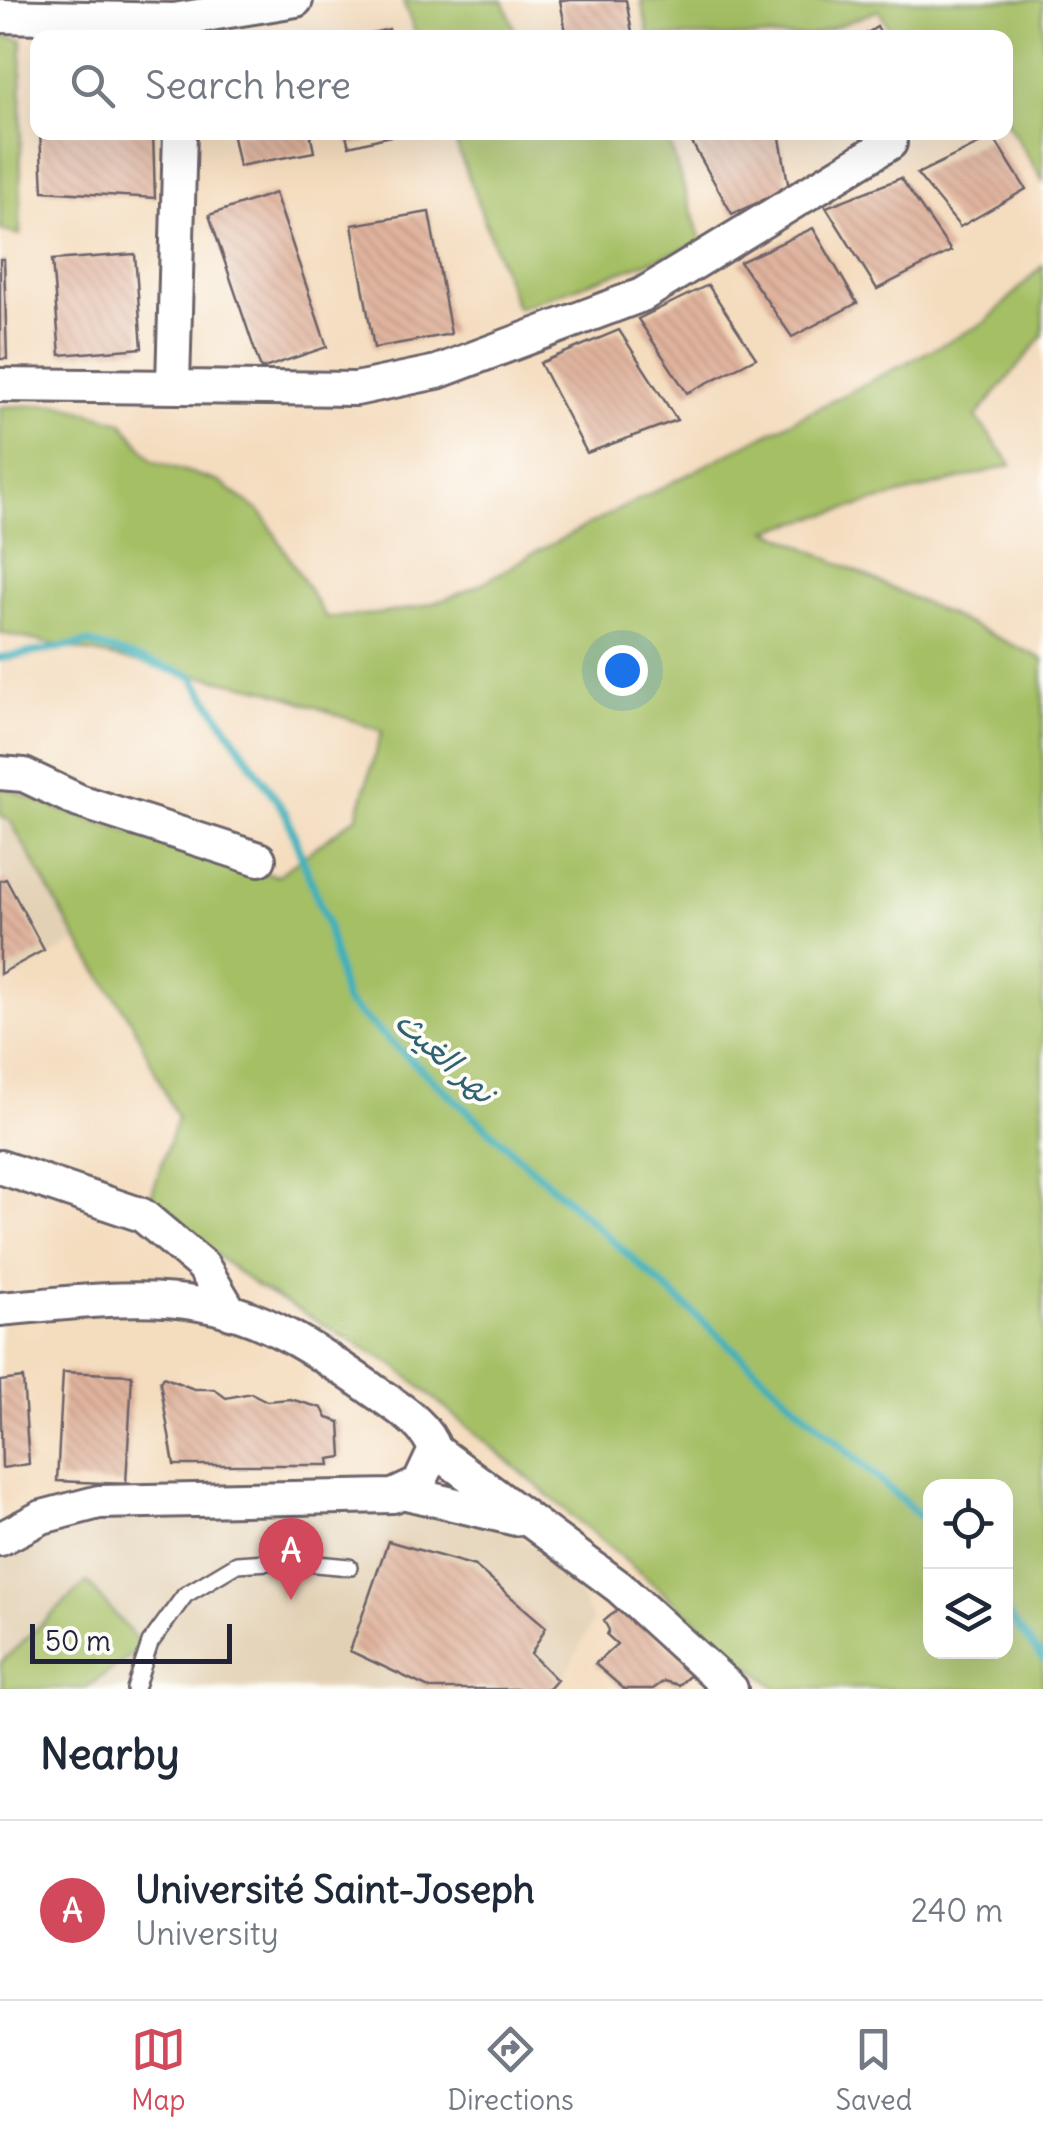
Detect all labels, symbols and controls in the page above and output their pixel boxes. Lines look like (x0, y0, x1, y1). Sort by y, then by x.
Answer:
search box (30, 30, 1013, 140)
icon: search (65, 58, 120, 113)
text: Search here (145, 62, 351, 109)
your location (597, 645, 648, 696)
water label: نهر الغيث (387, 1001, 507, 1115)
map controls (923, 1479, 1013, 1659)
button: locate (923, 1479, 1013, 1569)
pin: A (258, 1518, 324, 1600)
button: layers (923, 1569, 1013, 1659)
scale bar (30, 1619, 232, 1664)
text: 50 m (45, 1623, 111, 1659)
text: Nearby (40, 1728, 179, 1780)
text: Université Saint-Joseph (135, 1866, 535, 1913)
text: A (62, 1890, 83, 1931)
text: 240 m (911, 1890, 1003, 1931)
text: University (135, 1913, 279, 1954)
tab: Map (131, 2022, 186, 2118)
tab: Directions (447, 2022, 574, 2118)
tab: Saved (835, 2022, 912, 2118)

